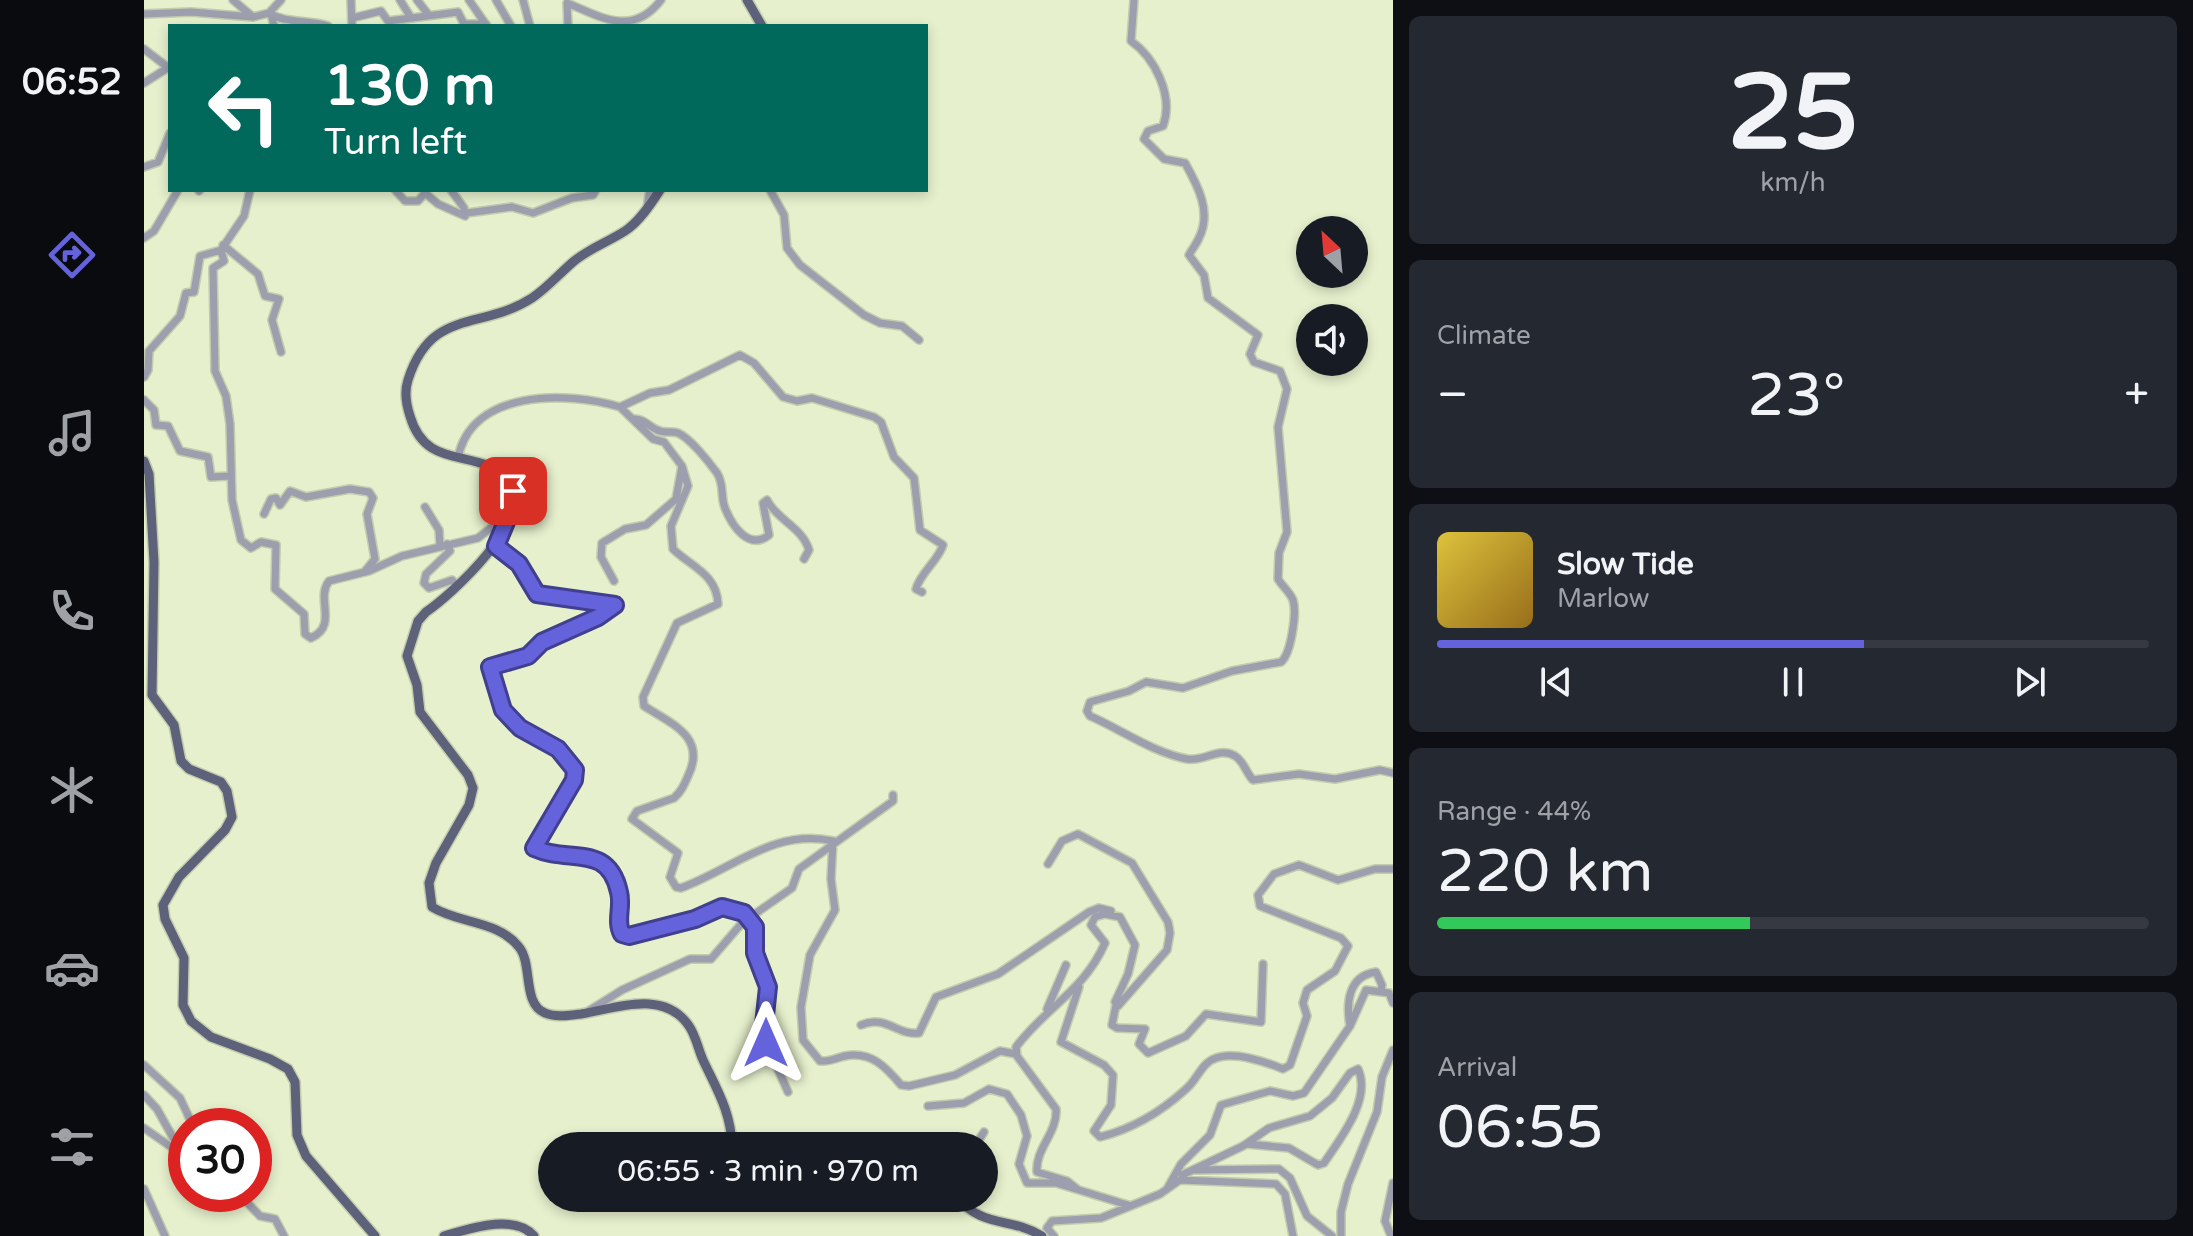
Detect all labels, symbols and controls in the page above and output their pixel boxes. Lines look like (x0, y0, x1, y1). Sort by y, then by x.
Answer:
text: 25 (1728, 52, 1858, 177)
text: 130 m (324, 53, 495, 120)
icon: left (192, 56, 296, 160)
text: 06:52 (22, 61, 122, 104)
text: Turn left (324, 121, 467, 164)
text: km/h (1760, 167, 1826, 198)
north arrow (1296, 216, 1368, 288)
map controls (1296, 216, 1368, 376)
icon: directions (44, 227, 100, 283)
button: sound (1296, 304, 1368, 376)
text: Climate (1437, 320, 1531, 351)
text: 23° (1747, 360, 1845, 432)
text: − (1437, 369, 1468, 422)
text: + (2124, 369, 2149, 422)
icon: music (44, 405, 100, 461)
pin (479, 457, 547, 525)
icon: arrive (491, 469, 535, 513)
text: Slow Tide (1557, 546, 1694, 583)
icon: phone (44, 583, 100, 639)
text: Marlow (1557, 583, 1649, 614)
icon: previous (1534, 660, 1578, 704)
icon: pause (1771, 660, 1815, 704)
icon: next (2008, 660, 2052, 704)
icon: climate (44, 762, 100, 818)
text: Range · 44% (1437, 796, 1591, 827)
text: 220 km (1437, 836, 1653, 908)
icon: car (44, 940, 100, 996)
position arrow (724, 1001, 808, 1085)
text: Arrival (1437, 1052, 1517, 1083)
text: 06:55 (1437, 1092, 1603, 1164)
speed limit sign: 30 (168, 1108, 272, 1212)
icon: filters (44, 1119, 100, 1175)
text: 06:55 · 3 min · 970 m (617, 1153, 919, 1190)

